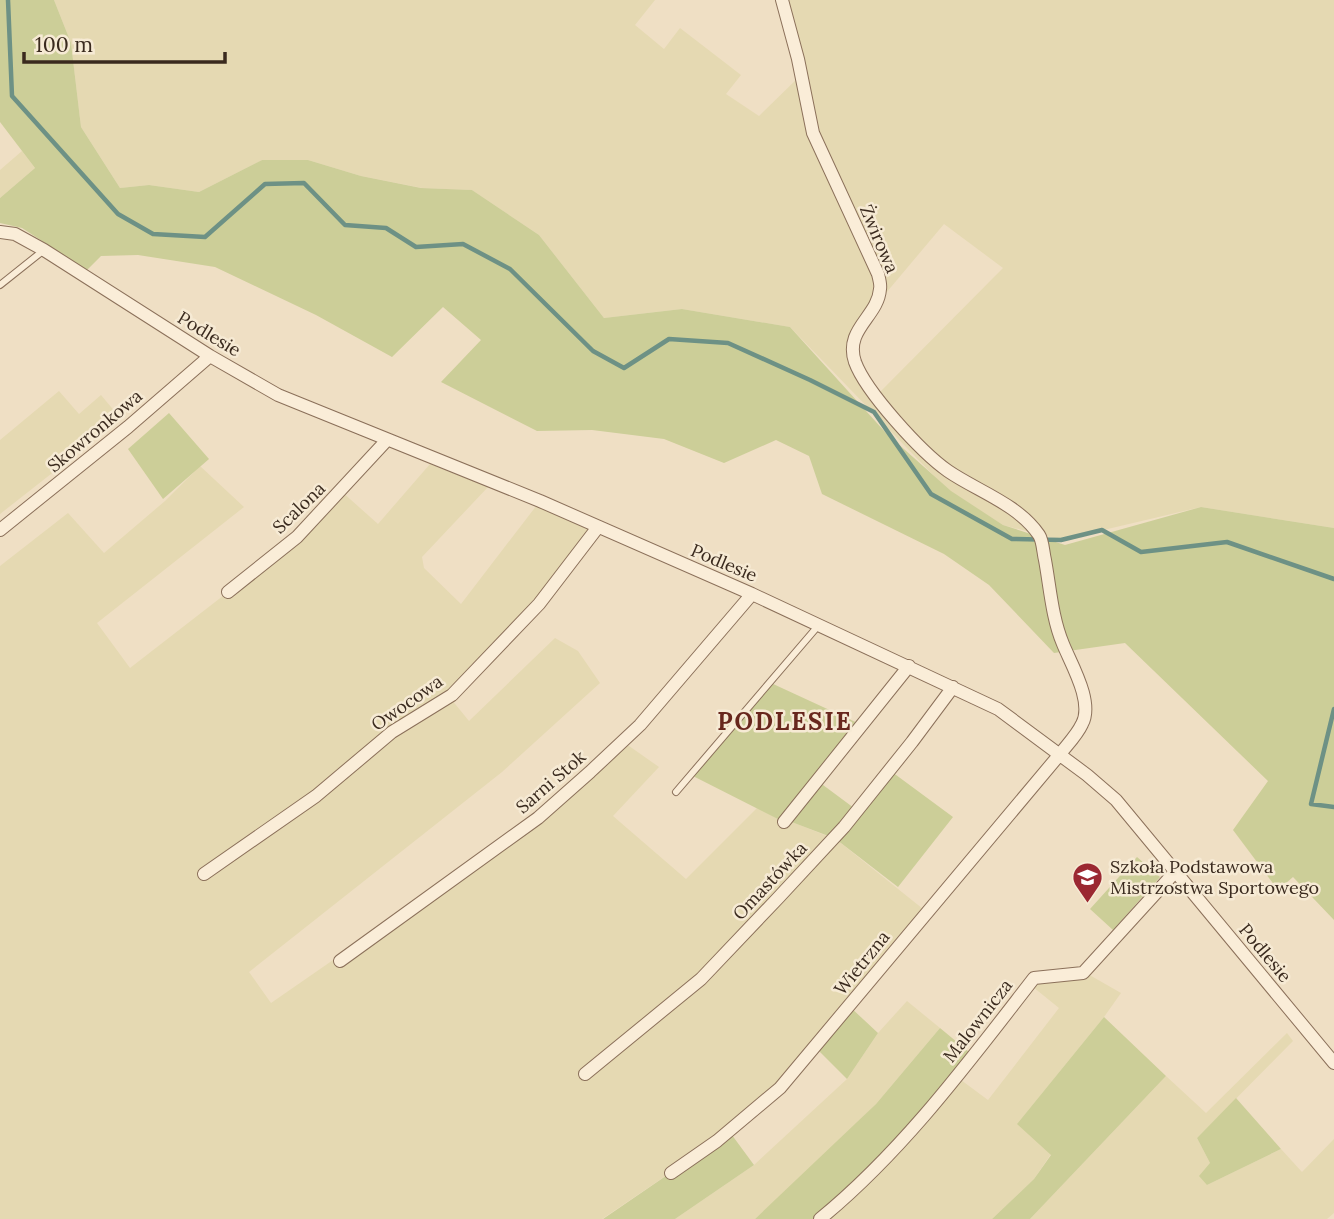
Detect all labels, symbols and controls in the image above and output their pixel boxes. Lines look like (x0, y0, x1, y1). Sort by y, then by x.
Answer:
scale bar (24, 21, 226, 65)
text: 100 m (35, 31, 93, 58)
street label: Żwirowa (855, 201, 904, 276)
street label: Podlesie (173, 306, 245, 362)
street label: Skowronkowa (42, 384, 147, 477)
street label: Scalona (267, 477, 330, 538)
street label: Podlesie (688, 538, 761, 587)
street label: Owocowa (366, 670, 447, 736)
district label: PODLESIE (717, 706, 853, 737)
street label: Sarni Stok (511, 745, 591, 818)
street label: Omastówka (728, 837, 812, 925)
place label: Szkoła Podstawowa Mistrzostwa Sportowego (1110, 855, 1319, 899)
school or university icon: Szkoła Podstawowa Mistrzostwa Sportowego (1070, 860, 1104, 904)
street label: Podlesie (1234, 919, 1297, 987)
street label: Wietrzna (829, 926, 895, 1000)
street label: Malownicza (938, 974, 1017, 1067)

